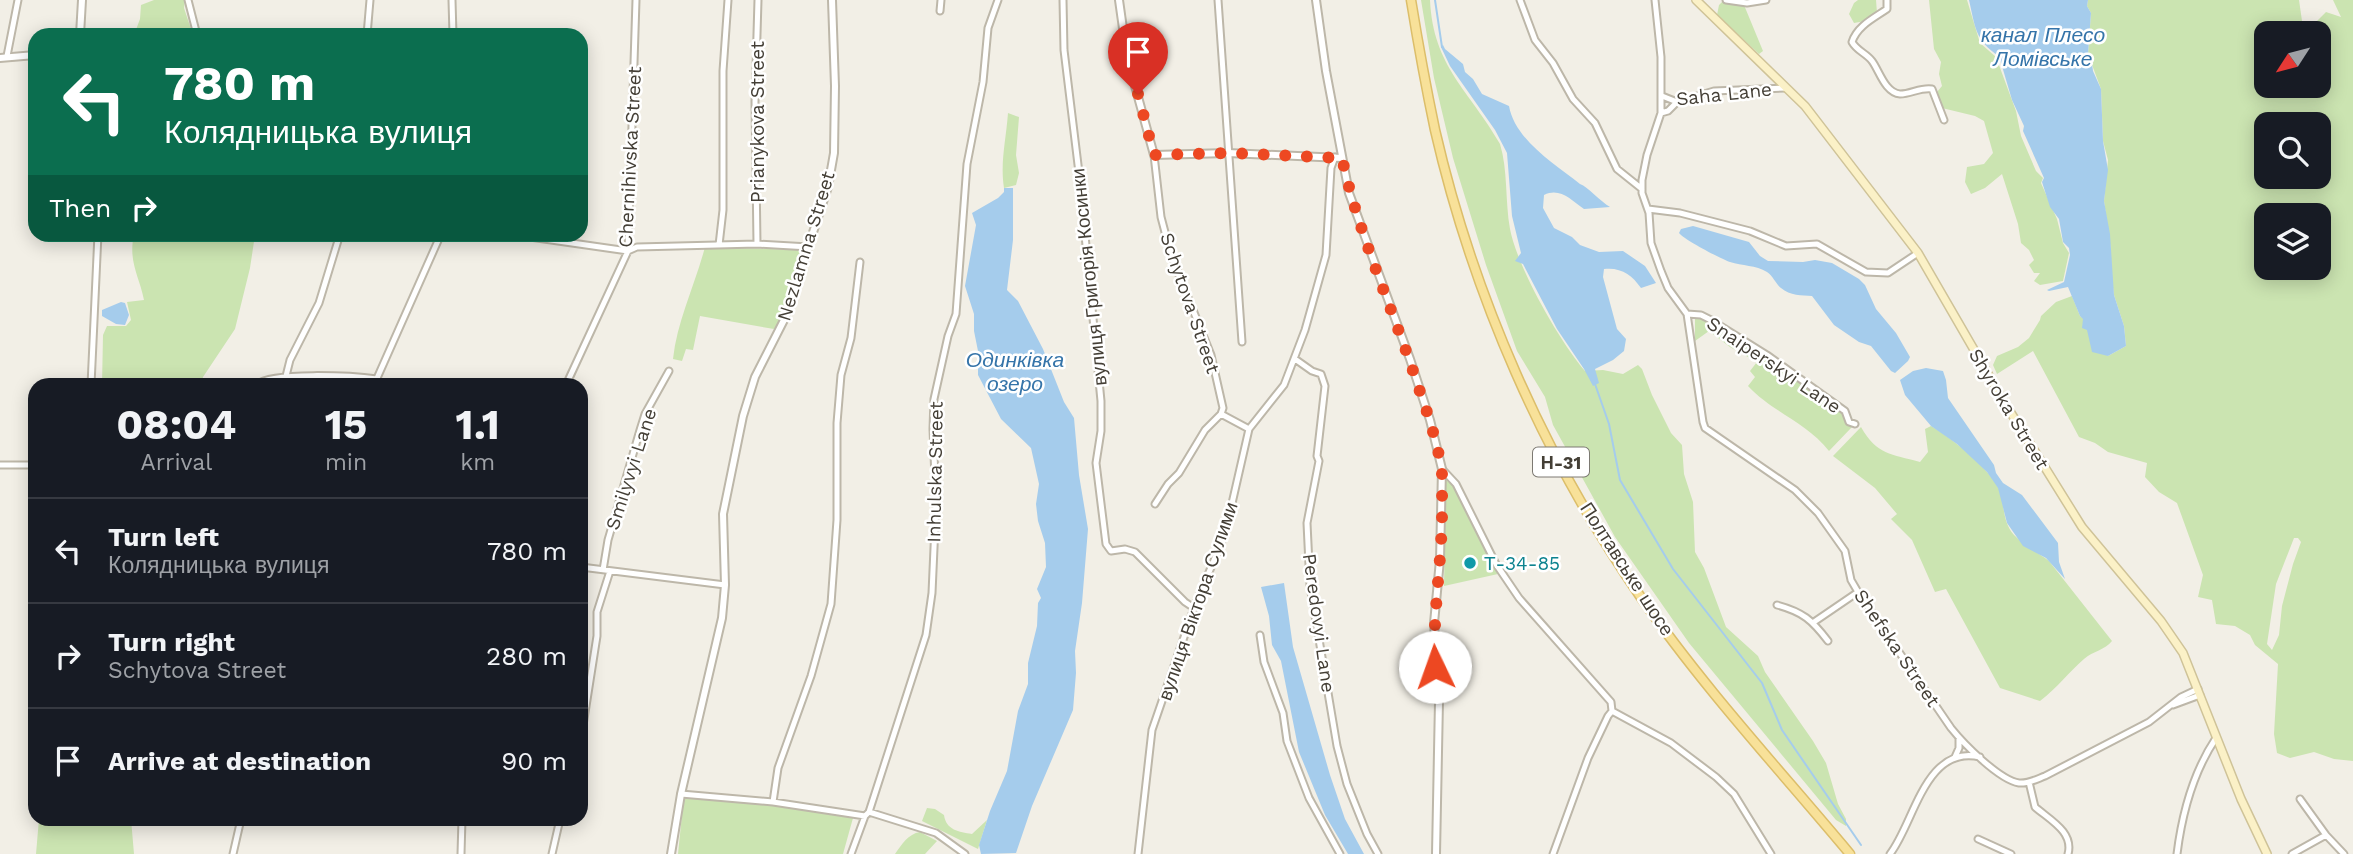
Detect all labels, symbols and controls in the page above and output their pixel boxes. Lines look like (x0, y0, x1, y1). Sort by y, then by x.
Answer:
north arrow (2254, 21, 2331, 98)
map controls (2254, 21, 2331, 280)
pin (1108, 22, 1168, 94)
water label: канал Плесо Ломівське (1981, 22, 2105, 71)
icon: arrive (1119, 33, 1157, 71)
street label: Prianykova Street (746, 41, 769, 203)
text: 780 m (164, 54, 315, 112)
icon: left (49, 56, 140, 147)
street label: Chernihivska Street (614, 66, 646, 248)
street label: Saha Lane (1675, 78, 1773, 110)
button: search (2254, 112, 2331, 189)
text: Колядницька вулиця (164, 113, 472, 151)
street label: вулиця Григорія Косинки (1066, 167, 1112, 387)
street label: Nezlamna Street (772, 168, 840, 324)
icon: right (125, 189, 163, 227)
text: Then (49, 193, 111, 223)
button: layers (2254, 203, 2331, 280)
street label: Schytova Street (1155, 230, 1225, 376)
street label: Snaiperskyi Lane (1703, 312, 1845, 418)
street label: Shyroka Street (1964, 344, 2054, 474)
water label: Одинківка озеро (966, 347, 1064, 396)
text: 08:04 (116, 400, 237, 449)
text: 15 (325, 400, 367, 449)
text: 1.1 (456, 400, 500, 449)
street label: Inhulska Street (922, 401, 948, 543)
street label: Smilyvyi Lane (601, 405, 661, 533)
road number: Н-31 (1533, 448, 1589, 476)
text: Arrival (140, 449, 212, 476)
text: min (325, 449, 367, 476)
text: km (460, 449, 495, 476)
street label: Полтавське шосе (1575, 498, 1679, 640)
street label: вулиця Віктора Сулими (1153, 499, 1243, 703)
text: Turn left (108, 522, 219, 552)
icon: left (49, 532, 87, 570)
text: 780 m (487, 536, 567, 566)
text: Колядницька вулиця (108, 552, 330, 579)
street label: Peredovyi Lane (1298, 552, 1340, 694)
place label: Т-34-85 (1484, 552, 1560, 575)
marker: Т-34-85 (1462, 555, 1478, 571)
street label: Shefska Street (1849, 585, 1945, 711)
text: Turn right (108, 627, 235, 657)
position arrow (1398, 630, 1472, 704)
icon: right (49, 637, 87, 675)
text: 280 m (486, 641, 567, 671)
text: Schytova Street (108, 657, 286, 684)
icon: arrive (49, 742, 87, 780)
text: Arrive at destination (108, 746, 371, 776)
text: 90 m (501, 746, 567, 776)

